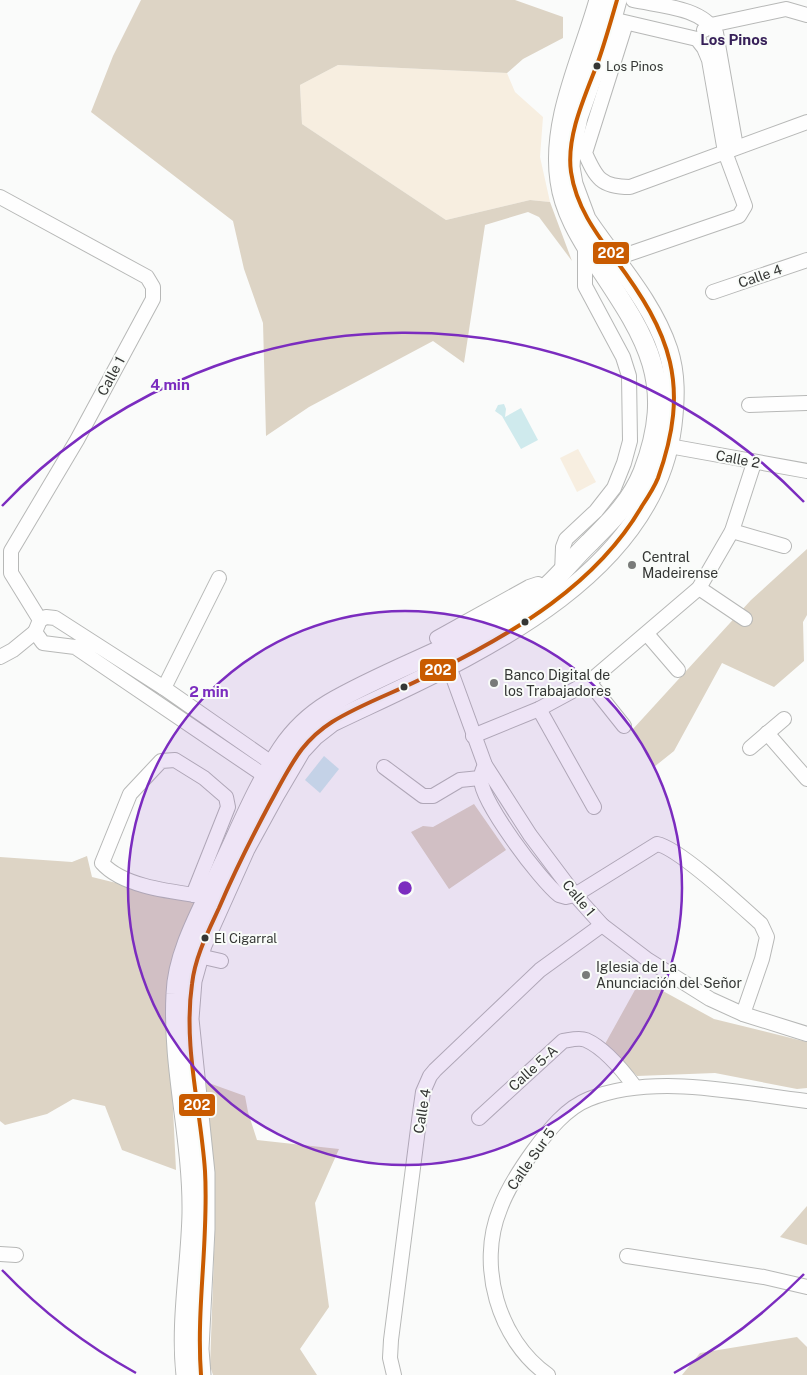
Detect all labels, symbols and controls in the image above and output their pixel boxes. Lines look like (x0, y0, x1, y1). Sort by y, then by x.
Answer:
district label: Los Pinos (700, 31, 768, 48)
place label: Los Pinos (606, 59, 663, 74)
marker: Los Pinos (592, 61, 602, 71)
line badge: 202 (592, 241, 630, 265)
text: 202 (598, 245, 625, 261)
street label: Calle 4 (736, 261, 784, 291)
street label: Calle 1 (94, 354, 128, 398)
text: 4 min (150, 376, 190, 393)
street label: Calle 2 (714, 447, 762, 471)
place label: Central Madeirense (642, 549, 718, 581)
marker: Central Madeirense (626, 559, 638, 571)
unlabelled marker (520, 617, 530, 627)
line badge: 202 (419, 658, 457, 682)
text: 202 (425, 662, 452, 678)
place label: Banco Digital de los Trabajadores (504, 667, 611, 699)
marker: Banco Digital de los Trabajadores (488, 677, 500, 689)
unlabelled marker (399, 682, 409, 692)
text: 2 min (189, 683, 229, 700)
street label: Calle 1 (559, 877, 599, 919)
centre of rings (396, 879, 414, 897)
place label: El Cigarral (214, 931, 277, 946)
marker: El Cigarral (200, 933, 210, 943)
place label: Iglesia de La Anunciación del Señor (596, 959, 742, 991)
marker: Iglesia de La Anunciación del Señor (580, 969, 592, 981)
street label: Calle 5-A (505, 1042, 561, 1094)
street label: Calle 4 (410, 1087, 434, 1135)
line badge: 202 (178, 1093, 216, 1117)
text: 202 (184, 1097, 211, 1113)
street label: Calle Sur 5 (504, 1125, 558, 1193)

